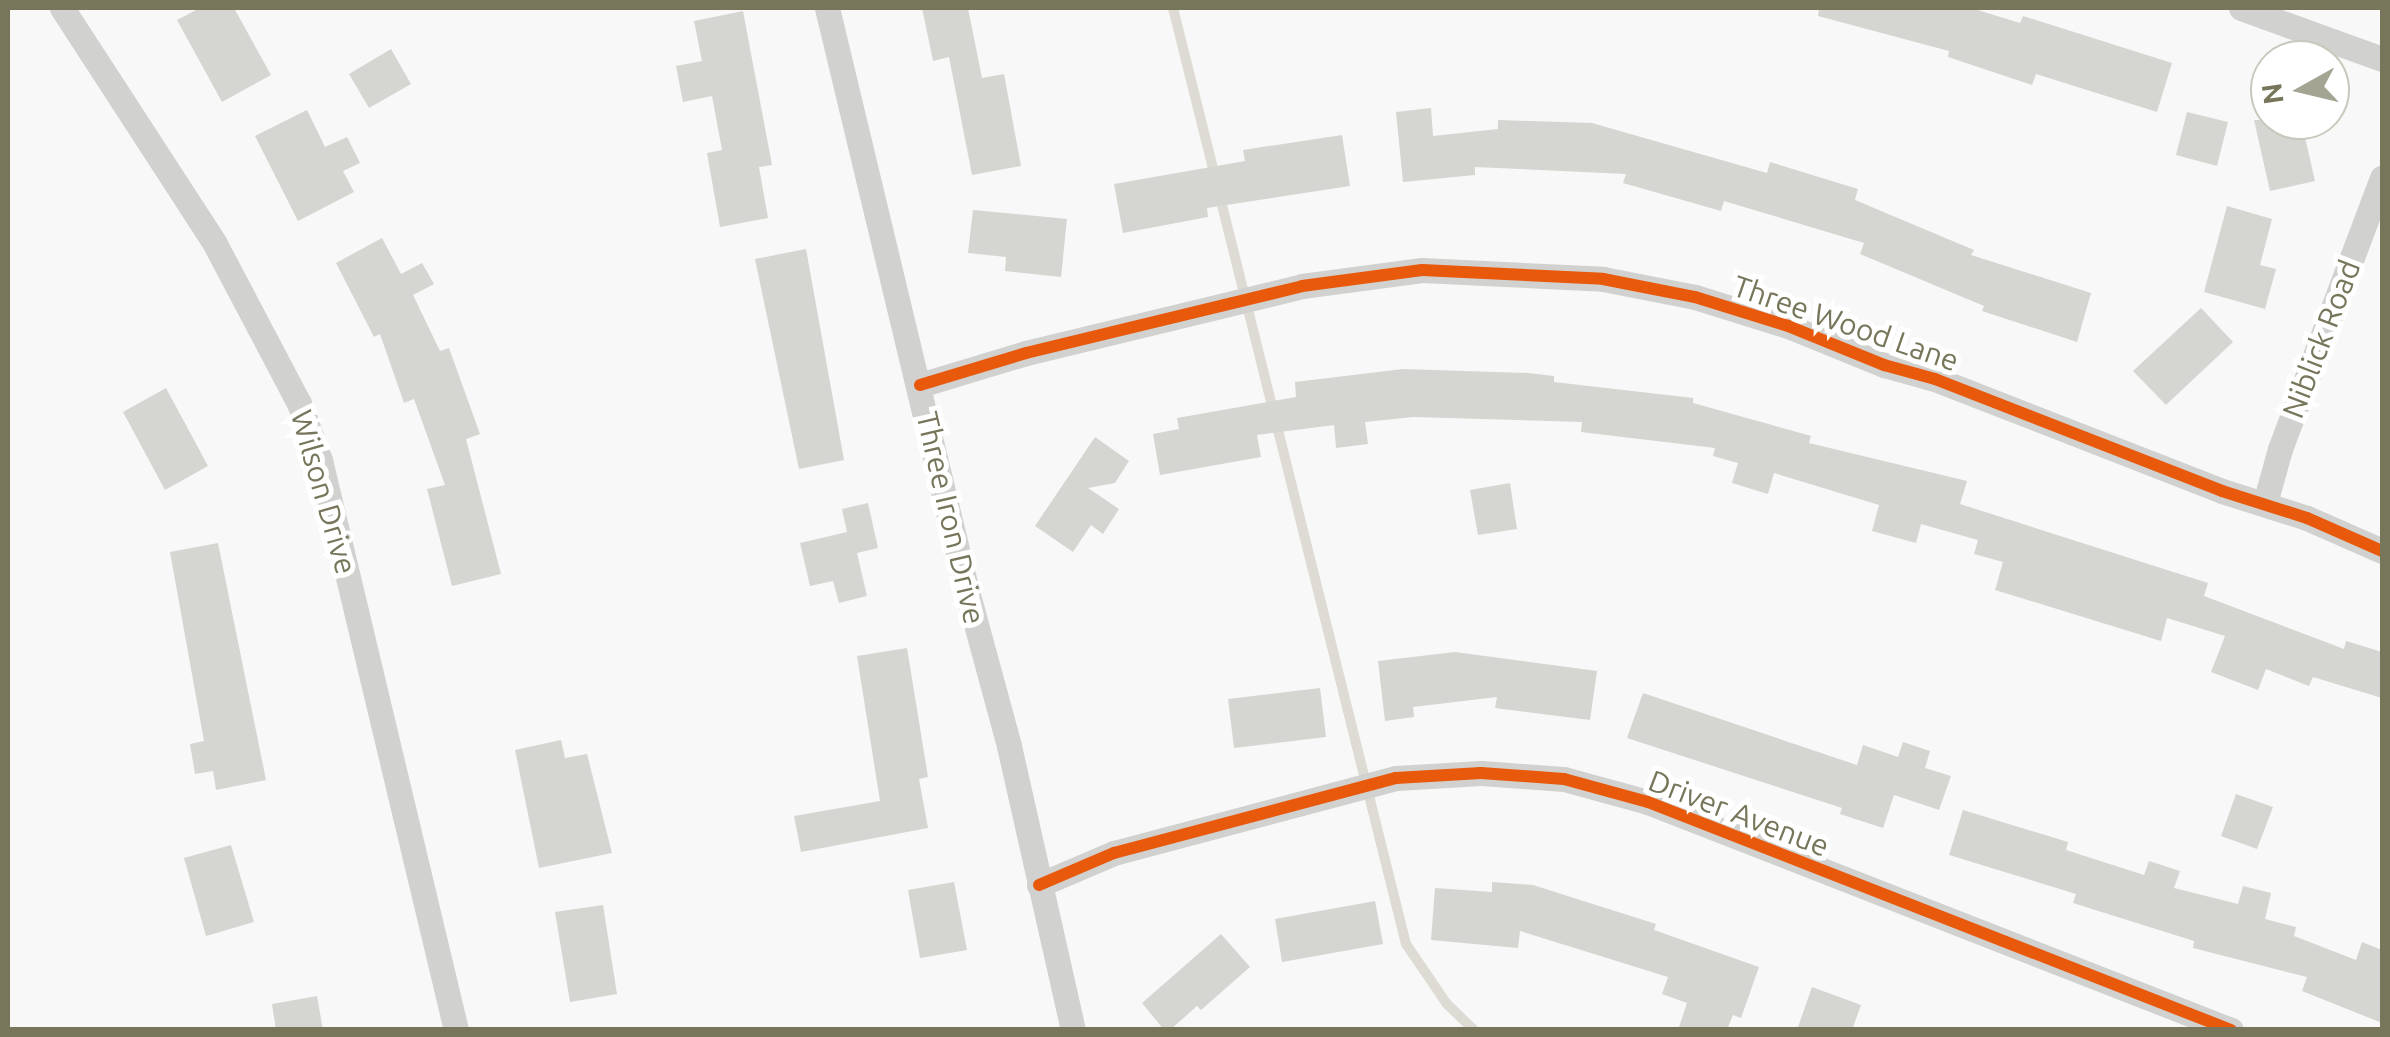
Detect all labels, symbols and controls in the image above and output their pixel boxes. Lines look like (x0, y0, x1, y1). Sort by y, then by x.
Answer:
north arrow (2250, 40, 2350, 140)
text: N (2255, 81, 2289, 106)
street label: Niblick Road (2274, 255, 2368, 423)
street label: Three Wood Lane (1728, 268, 1964, 378)
street label: Wilson Drive (283, 406, 365, 578)
street label: Three Iron Drive (909, 408, 993, 628)
street label: Driver Avenue (1644, 762, 1834, 864)

